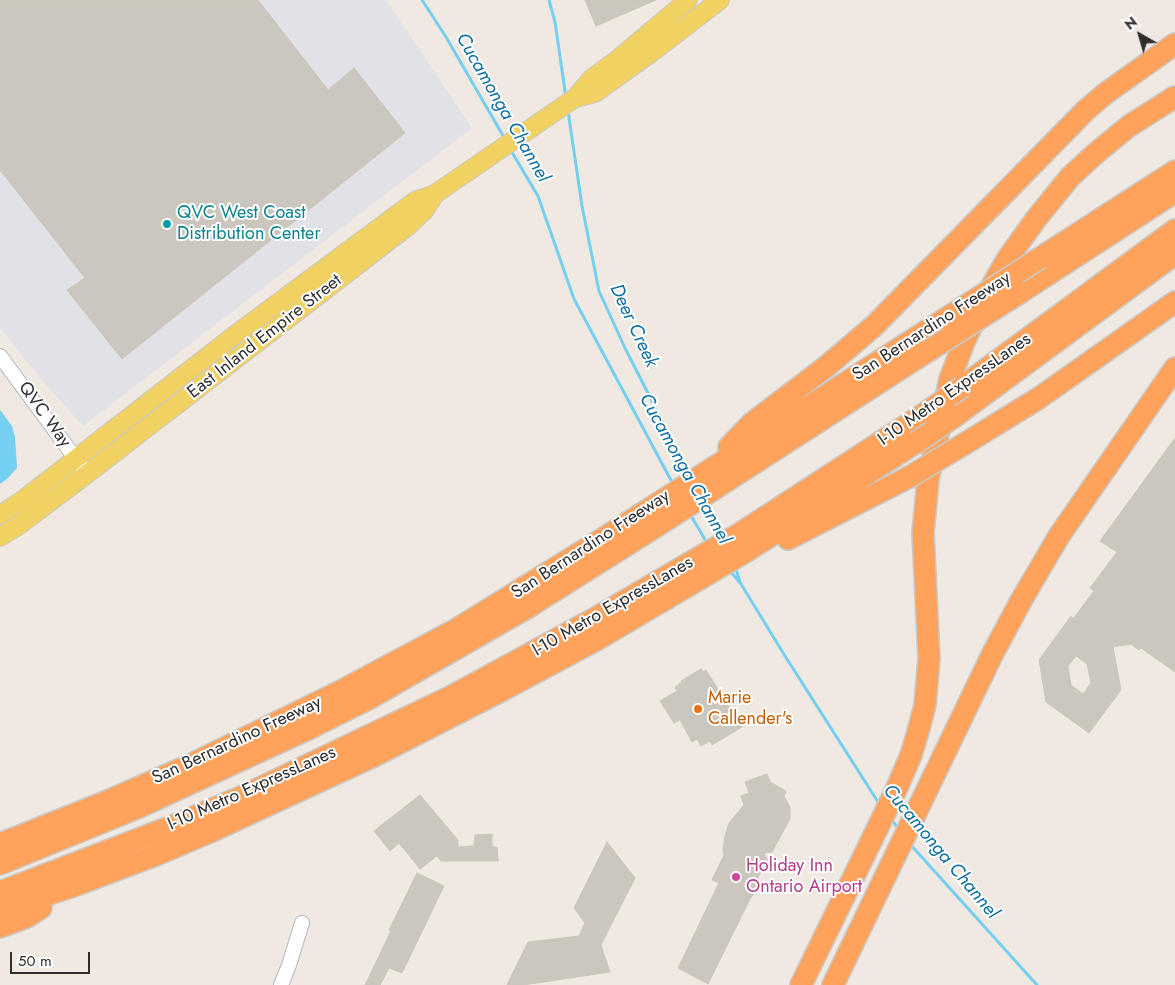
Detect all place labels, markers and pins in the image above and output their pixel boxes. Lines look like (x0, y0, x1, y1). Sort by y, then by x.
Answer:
place label: QVC West Coast Distribution Center (177, 203, 321, 245)
marker: QVC West Coast Distribution Center (161, 218, 173, 230)
place label: Marie Callender's (708, 688, 792, 731)
marker: Marie Callender's (692, 703, 704, 715)
place label: Holiday Inn Ontario Airport (746, 856, 862, 899)
marker: Holiday Inn Ontario Airport (730, 871, 742, 883)

